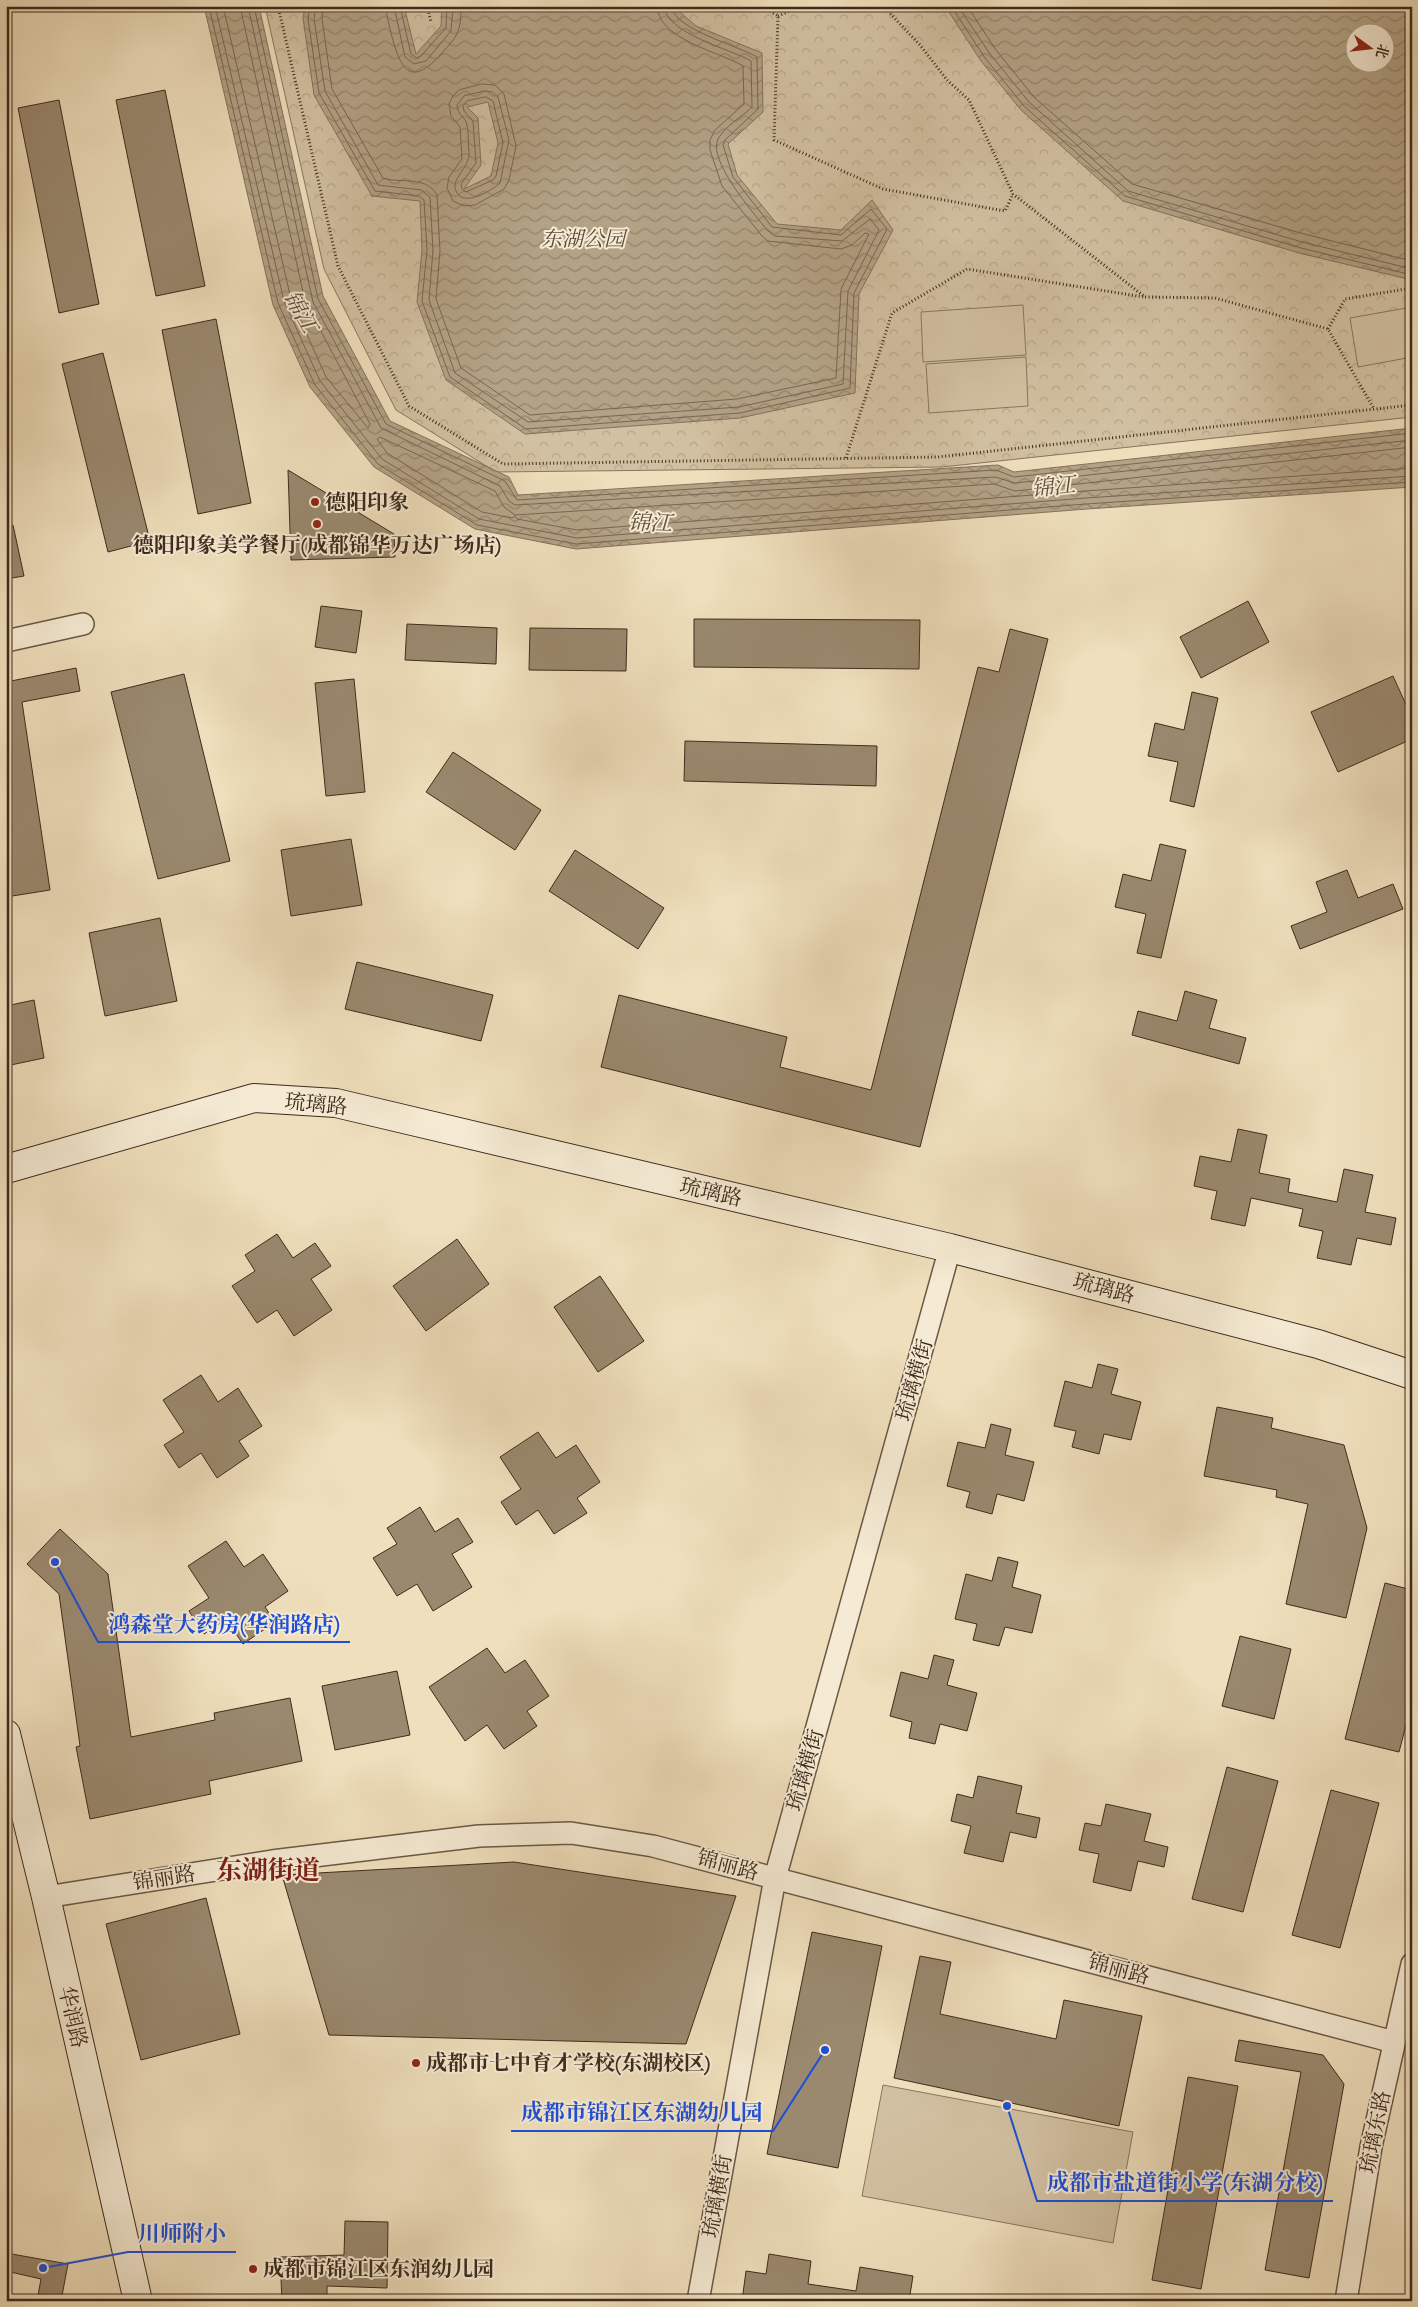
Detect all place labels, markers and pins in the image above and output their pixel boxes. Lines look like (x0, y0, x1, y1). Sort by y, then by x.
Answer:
place label: 德阳印象 (325, 489, 409, 516)
marker: 德阳印象 (309, 496, 321, 508)
marker: 德阳印象美学餐厅(成都锦华万达广场店) (311, 518, 323, 530)
place label: 德阳印象美学餐厅(成都锦华万达广场店) (133, 532, 501, 559)
callout: 鸿森堂大药房(华润路店) (98, 1605, 350, 1642)
place label: 成都市七中育才学校(东湖校区) (426, 2050, 710, 2077)
marker: 成都市七中育才学校(东湖校区) (410, 2057, 422, 2069)
callout: 成都市锦江区东湖幼儿园 (511, 2094, 773, 2131)
callout: 成都市盐道街小学(东湖分校) (1037, 2164, 1333, 2201)
callout: 川师附小 (128, 2215, 236, 2252)
place label: 成都市锦江区东润幼儿园 (263, 2256, 494, 2283)
marker: 成都市锦江区东润幼儿园 (247, 2263, 259, 2275)

